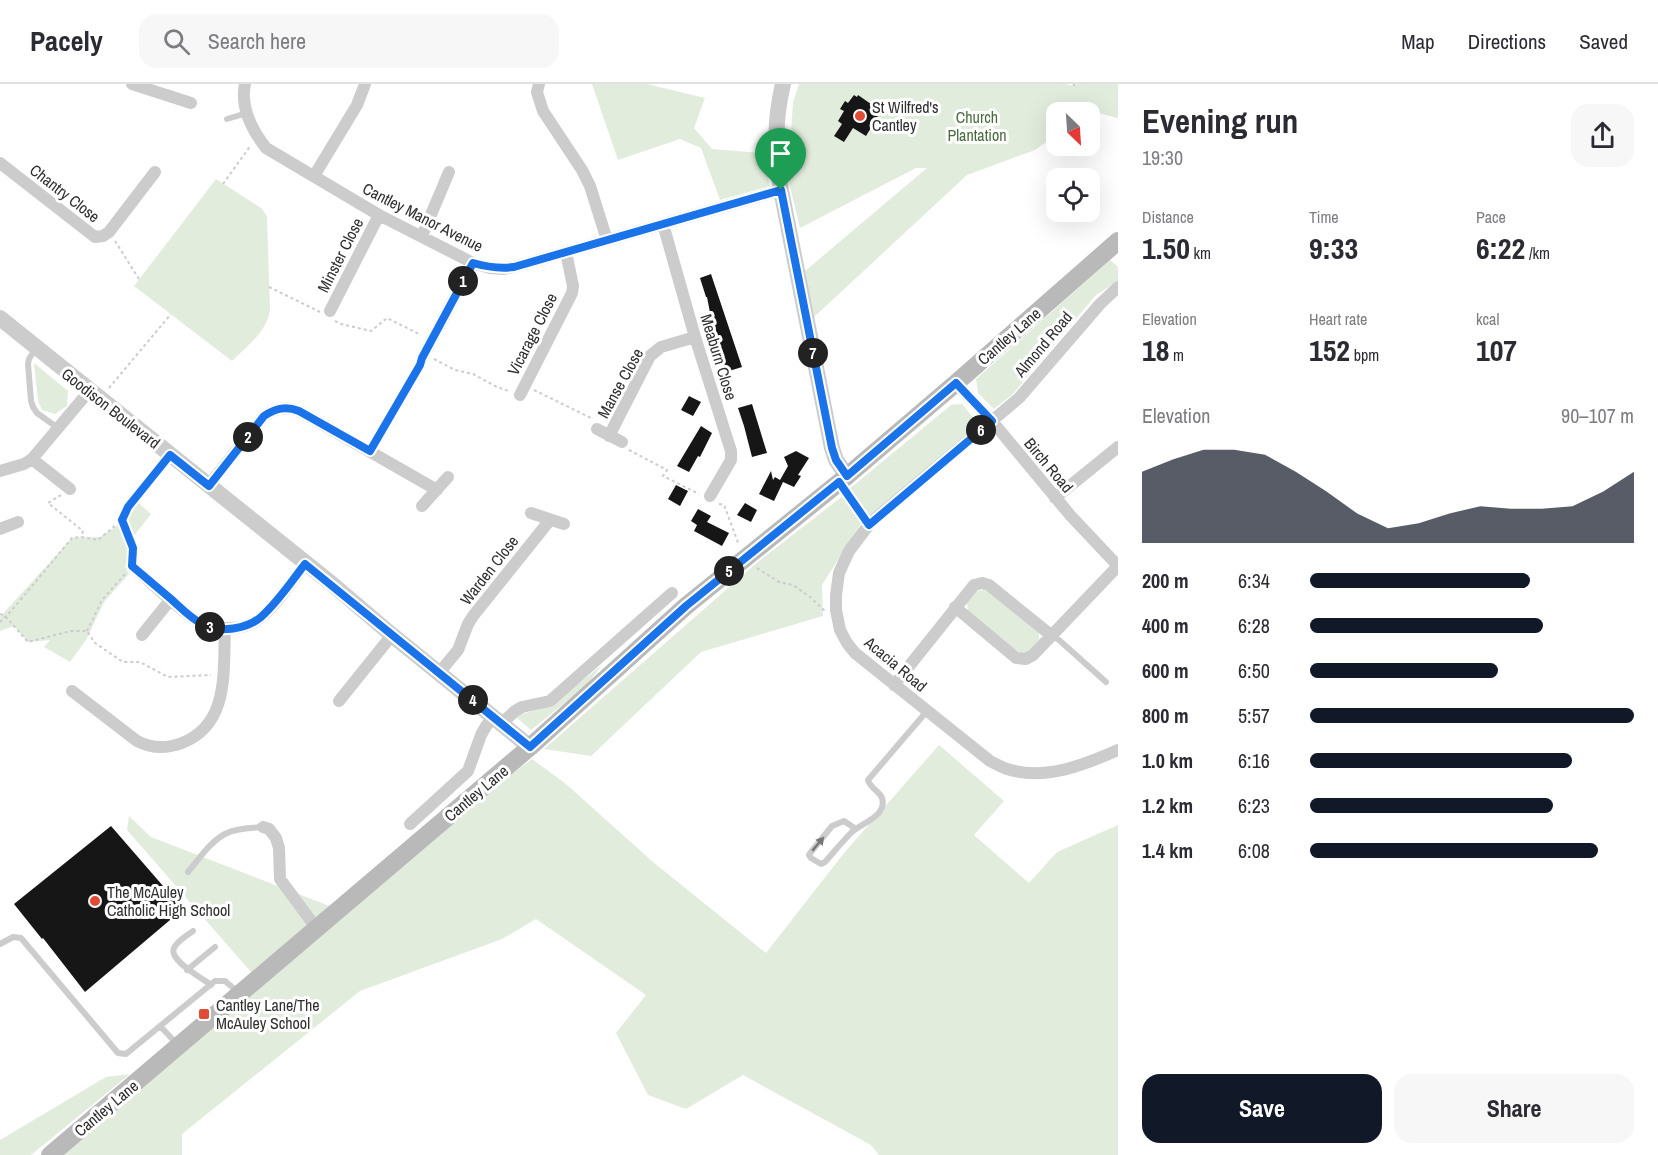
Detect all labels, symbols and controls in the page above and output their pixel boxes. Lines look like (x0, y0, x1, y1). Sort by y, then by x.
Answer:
search box (139, 14, 559, 68)
text: Pacely (30, 22, 103, 60)
icon: search (160, 25, 193, 58)
text: Search here (208, 26, 306, 56)
text: Map (1401, 27, 1435, 56)
text: Directions (1468, 27, 1546, 56)
text: Saved (1579, 27, 1628, 56)
place label: St Wilfred's Cantley (872, 96, 939, 136)
text: Evening run (1142, 99, 1298, 143)
north arrow (1046, 102, 1100, 156)
map controls (1046, 102, 1100, 222)
button: share (1571, 104, 1634, 167)
park label: Church Plantation (947, 106, 1007, 146)
marker: St Wilfred's Cantley (853, 109, 867, 123)
pin (755, 128, 806, 190)
icon: arrive (764, 137, 797, 170)
text: 19:30 (1142, 144, 1183, 171)
street label: Chantry Close (25, 159, 105, 227)
button: locate (1046, 168, 1100, 222)
street label: Cantley Manor Avenue (359, 177, 487, 257)
text: Distance (1142, 206, 1194, 228)
text: Time (1309, 206, 1339, 228)
text: Pace (1476, 206, 1506, 228)
street label: Minster Close (312, 214, 368, 296)
text: 1.50 (1142, 228, 1190, 268)
text: 9:33 (1309, 228, 1358, 268)
text: 6:22 (1476, 228, 1525, 268)
text: km (1190, 242, 1211, 264)
text: /km (1525, 242, 1550, 264)
pin: 1 (448, 266, 478, 296)
text: 1 (459, 270, 467, 292)
street label: Vicarage Close (502, 289, 562, 379)
street label: Cantley Lane (973, 302, 1045, 370)
street label: Almond Road (1008, 306, 1077, 382)
text: Elevation (1142, 308, 1197, 330)
text: Heart rate (1309, 308, 1367, 330)
text: kcal (1476, 308, 1499, 330)
street label: Meaburn Close (695, 311, 743, 403)
text: 18 (1142, 330, 1169, 370)
text: 152 (1309, 330, 1350, 370)
text: 107 (1476, 330, 1517, 370)
pin: 7 (798, 338, 828, 368)
text: 7 (809, 342, 817, 364)
street label: Manse Close (592, 344, 648, 422)
text: m (1169, 344, 1184, 366)
text: bpm (1350, 344, 1379, 366)
street label: Goodison Boulevard (57, 363, 165, 453)
text: Elevation (1142, 402, 1210, 429)
text: 90–107 m (1561, 402, 1634, 429)
pin: 6 (966, 415, 996, 445)
text: 6 (977, 419, 985, 441)
pin: 2 (233, 422, 263, 452)
text: 2 (244, 426, 252, 448)
street label: Birch Road (1019, 433, 1079, 497)
street label: Warden Close (455, 531, 523, 609)
pin: 5 (714, 556, 744, 586)
text: 5 (725, 560, 733, 582)
text: 200 m (1142, 567, 1189, 594)
text: 6:34 (1238, 567, 1270, 594)
pin: 3 (195, 612, 225, 642)
text: 400 m (1142, 612, 1189, 639)
text: 6:28 (1238, 612, 1270, 639)
text: 3 (206, 616, 214, 638)
street label: Acacia Road (859, 631, 932, 697)
text: 600 m (1142, 657, 1189, 684)
text: 6:50 (1238, 657, 1270, 684)
pin: 4 (458, 685, 488, 715)
text: 4 (469, 689, 477, 711)
text: 800 m (1142, 702, 1189, 729)
text: 5:57 (1238, 702, 1270, 729)
text: 1.0 km (1142, 747, 1193, 774)
text: 6:16 (1238, 747, 1270, 774)
street label: Cantley Lane (439, 760, 513, 826)
text: 1.2 km (1142, 792, 1193, 819)
text: 6:23 (1238, 792, 1270, 819)
one-way arrow (811, 836, 824, 852)
text: 1.4 km (1142, 837, 1193, 864)
text: 6:08 (1238, 837, 1270, 864)
place label: The McAuley Catholic High School (107, 881, 230, 921)
marker: The McAuley Catholic High School (88, 894, 102, 908)
place label: Cantley Lane/The McAuley School (216, 994, 320, 1034)
marker: Cantley Lane/The McAuley School (197, 1007, 211, 1021)
button: Save (1142, 1074, 1382, 1143)
button: Share (1394, 1074, 1634, 1143)
street label: Cantley Lane (69, 1075, 143, 1141)

